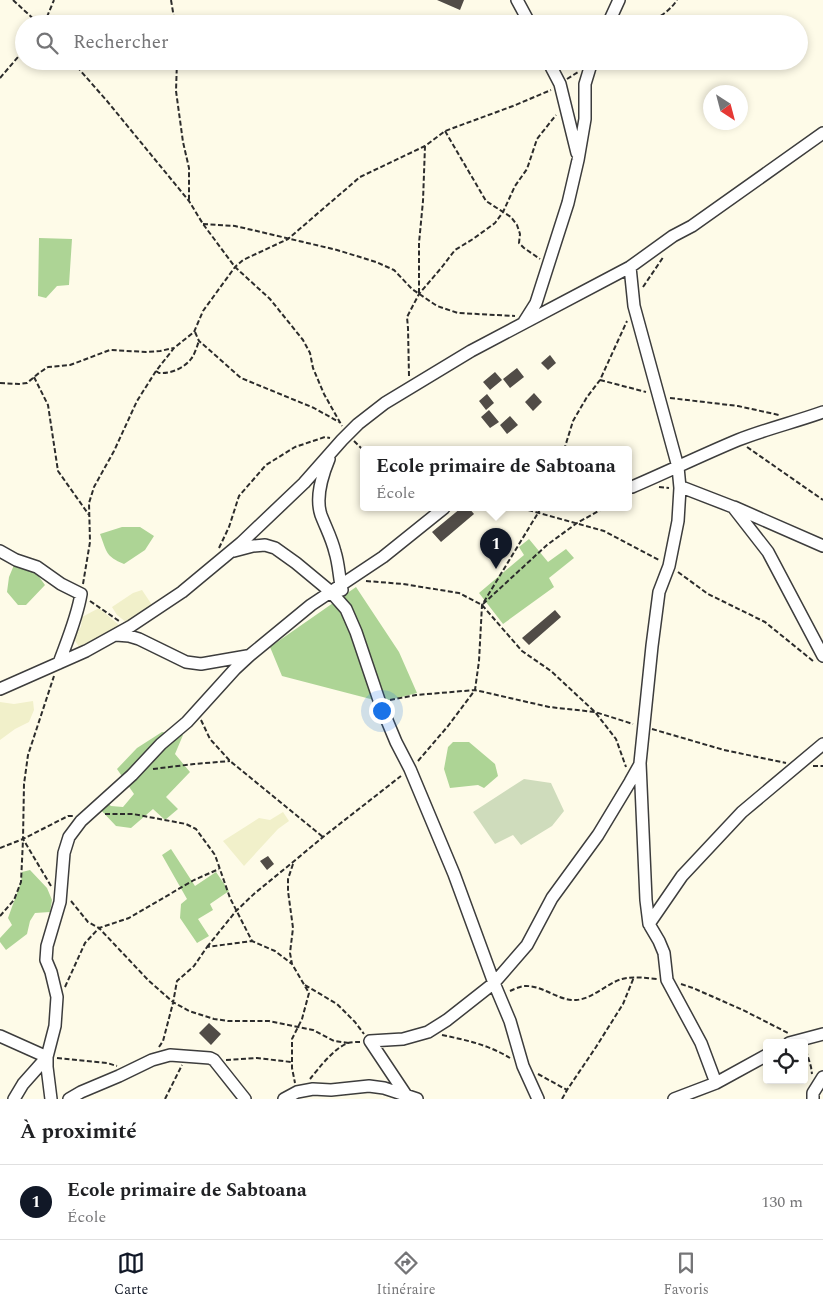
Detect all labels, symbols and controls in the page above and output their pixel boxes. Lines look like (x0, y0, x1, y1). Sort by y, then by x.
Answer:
search box (15, 15, 808, 70)
text: Rechercher (73, 28, 169, 57)
icon: search (33, 29, 61, 57)
north arrow (703, 85, 748, 130)
popup (360, 446, 632, 511)
text: Ecole primaire de Sabtoana (376, 452, 616, 481)
text: École (376, 481, 415, 505)
pin: 1 (480, 528, 512, 569)
your location (369, 698, 395, 724)
map controls (763, 1039, 808, 1084)
button: locate (763, 1039, 808, 1084)
text: À proximité (20, 1116, 137, 1148)
text: Ecole primaire de Sabtoana (67, 1176, 307, 1205)
text: 1 (32, 1190, 40, 1214)
text: 130 m (761, 1190, 803, 1214)
text: École (67, 1205, 106, 1229)
tab: Carte (114, 1249, 148, 1300)
tab: Itinéraire (376, 1249, 435, 1300)
tab: Favoris (663, 1249, 709, 1300)

